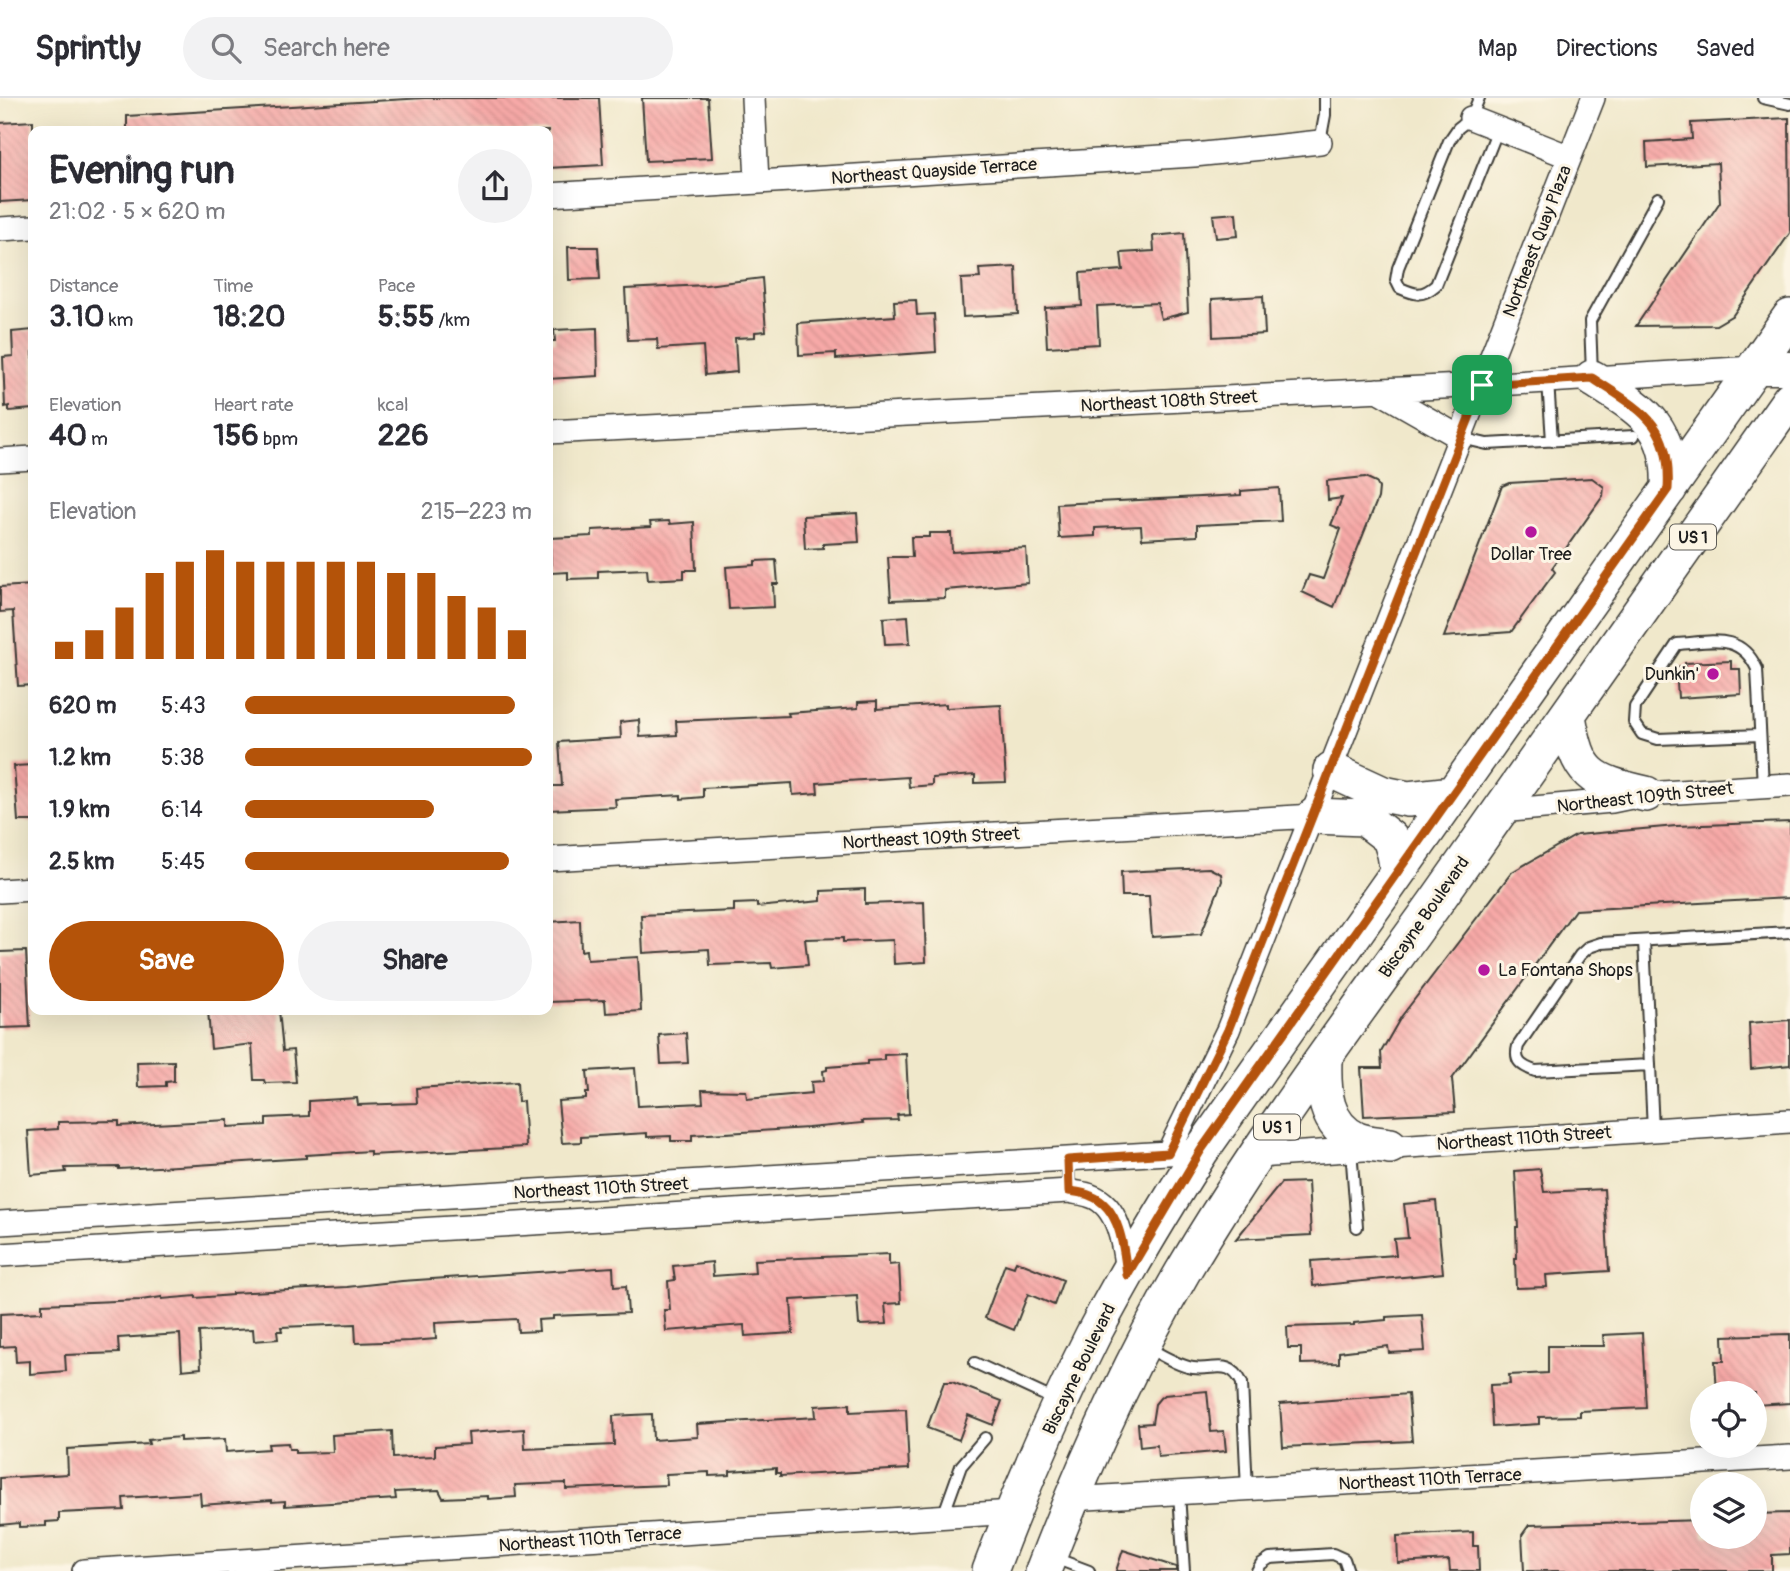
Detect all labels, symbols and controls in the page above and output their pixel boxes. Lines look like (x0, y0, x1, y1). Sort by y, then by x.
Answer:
search box (183, 17, 673, 80)
text: Sprintly (35, 28, 141, 69)
icon: search (207, 29, 245, 67)
text: Search here (263, 32, 390, 64)
text: Map (1478, 34, 1518, 63)
text: Directions (1556, 34, 1657, 63)
text: Saved (1695, 34, 1755, 63)
text: Evening run (49, 147, 235, 195)
button: share (458, 149, 532, 223)
street label: Northeast Quayside Terrace (830, 153, 1038, 190)
street label: Northeast Quay Plaza (1498, 162, 1577, 320)
text: 21:02 · 5 × 620 m (49, 197, 225, 226)
text: Distance (49, 274, 118, 298)
text: Time (213, 274, 253, 298)
text: Pace (378, 274, 415, 298)
text: 3.10 (49, 298, 105, 335)
text: 18:20 (213, 298, 285, 335)
text: 5:55 (378, 298, 434, 335)
text: km (105, 308, 133, 332)
text: /km (434, 308, 470, 332)
pin (1452, 355, 1512, 415)
icon: arrive (1463, 366, 1501, 404)
street label: Northeast 108th Street (1080, 385, 1259, 418)
text: Elevation (49, 393, 121, 417)
text: Heart rate (213, 393, 293, 417)
text: kcal (378, 393, 409, 417)
text: 40 (49, 417, 87, 454)
text: 156 (213, 417, 259, 454)
text: 226 (378, 417, 429, 454)
text: m (87, 427, 108, 451)
text: bpm (259, 427, 298, 451)
text: Elevation (49, 497, 137, 526)
text: 215–223 m (421, 497, 532, 526)
marker: Dollar Tree (1523, 524, 1539, 540)
road number: US 1 (1670, 524, 1716, 550)
place label: Dollar Tree (1490, 543, 1572, 566)
place label: Dunkin' (1645, 663, 1699, 686)
marker: Dunkin' (1705, 666, 1721, 682)
text: 620 m (49, 691, 116, 720)
text: 5:43 (161, 691, 206, 720)
text: 1.2 km (49, 743, 111, 772)
text: 5:38 (161, 743, 204, 772)
street label: Northeast 109th Street (1556, 777, 1735, 818)
text: 1.9 km (49, 795, 110, 824)
text: 6:14 (161, 795, 203, 824)
street label: Northeast 109th Street (842, 822, 1021, 855)
text: 2.5 km (49, 847, 114, 876)
text: 5:45 (161, 847, 205, 876)
street label: Biscayne Boulevard (1374, 852, 1475, 982)
button: Save (49, 921, 284, 1001)
button: Share (298, 921, 532, 1001)
place label: La Fontana Shops (1498, 959, 1633, 982)
marker: La Fontana Shops (1476, 962, 1492, 978)
road number: US 1 (1254, 1114, 1300, 1140)
street label: Northeast 110th Street (1436, 1121, 1613, 1156)
street label: Northeast 110th Street (513, 1172, 690, 1205)
street label: Biscayne Boulevard (1038, 1300, 1121, 1439)
map controls (1690, 1381, 1767, 1549)
button: locate (1690, 1381, 1767, 1458)
street label: Northeast 110th Terrace (1338, 1463, 1522, 1496)
button: layers (1690, 1472, 1767, 1549)
street label: Northeast 110th Terrace (498, 1522, 682, 1557)

